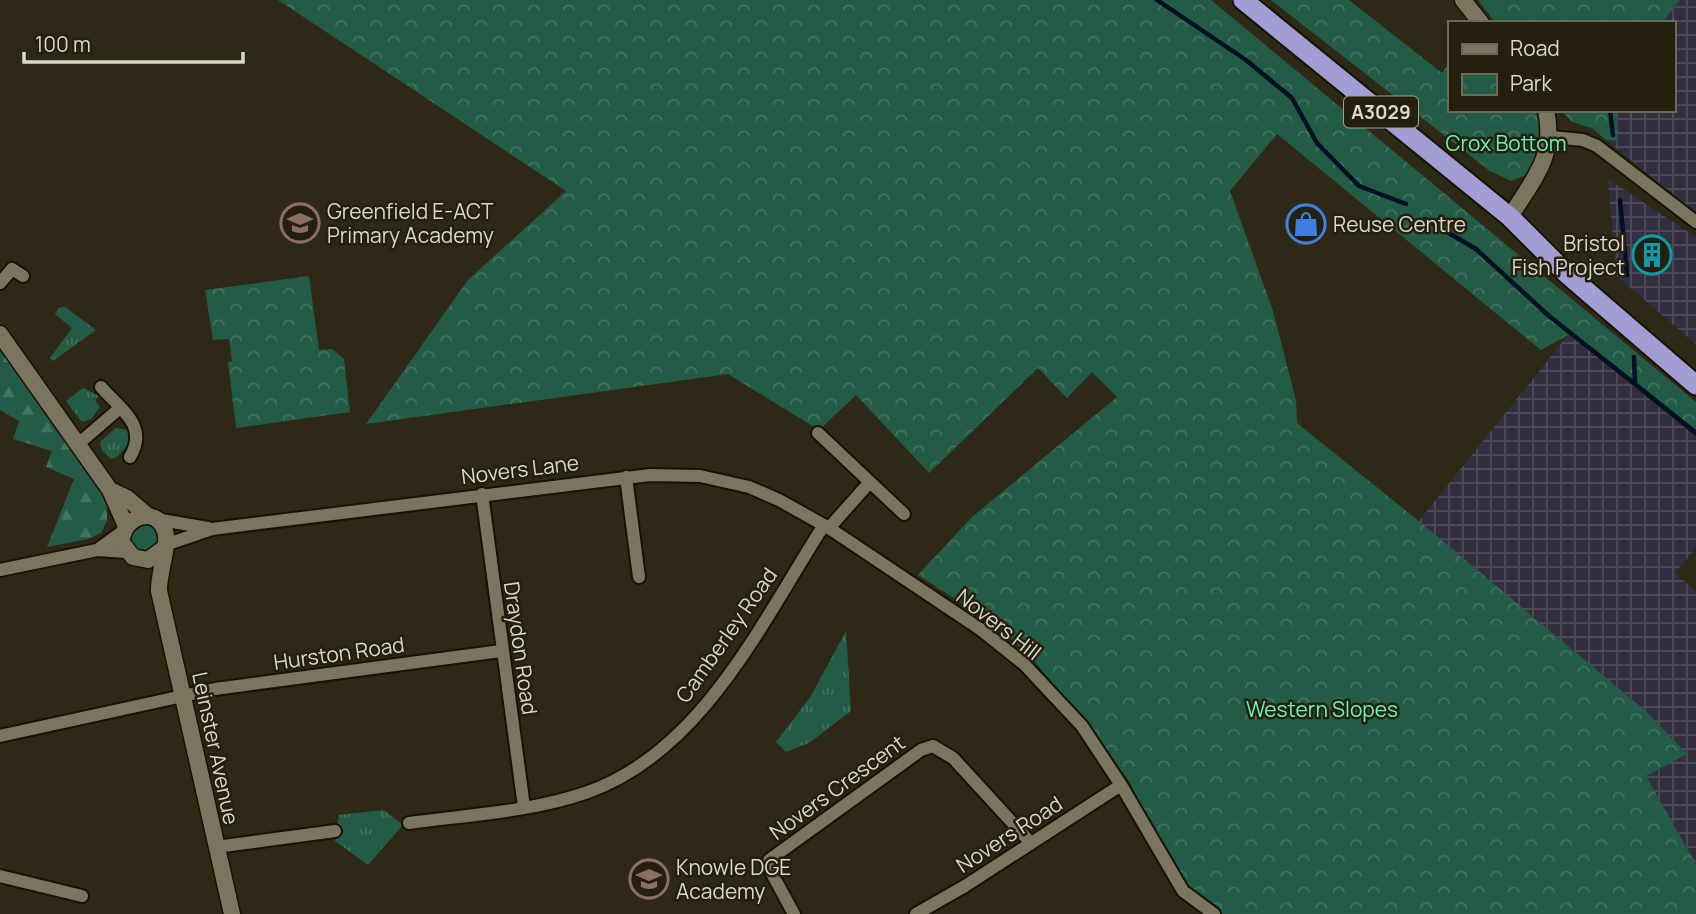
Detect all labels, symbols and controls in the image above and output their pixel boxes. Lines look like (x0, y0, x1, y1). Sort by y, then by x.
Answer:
scale bar (24, 21, 243, 65)
legend (1448, 21, 1675, 112)
text: 100 m (35, 30, 91, 58)
text: Road (1510, 34, 1560, 62)
text: Park (1510, 69, 1552, 97)
road number: A3029 (1344, 96, 1418, 128)
park label: Crox Bottom (1446, 129, 1566, 157)
place label: Greenfield E-ACT Primary Academy (327, 197, 494, 249)
school or university icon: Greenfield E-ACT Primary Academy (279, 202, 321, 244)
shop icon: Reuse Centre (1285, 203, 1327, 245)
place label: Reuse Centre (1333, 210, 1466, 238)
place label: Bristol Fish Project (1512, 229, 1625, 281)
building icon: Bristol Fish Project (1631, 234, 1673, 276)
street label: Novers Lane (460, 448, 580, 490)
street label: Camberley Road (669, 562, 783, 708)
street label: Draydon Road (498, 580, 544, 716)
street label: Novers Hill (951, 582, 1047, 666)
street label: Hurston Road (272, 630, 406, 676)
street label: Leinster Avenue (186, 669, 246, 827)
park label: Western Slopes (1246, 695, 1398, 723)
street label: Novers Crescent (764, 728, 910, 846)
street label: Novers Road (951, 789, 1067, 879)
place label: Knowle DGE Academy (676, 853, 791, 905)
school or university icon: Knowle DGE Academy (628, 858, 670, 900)

